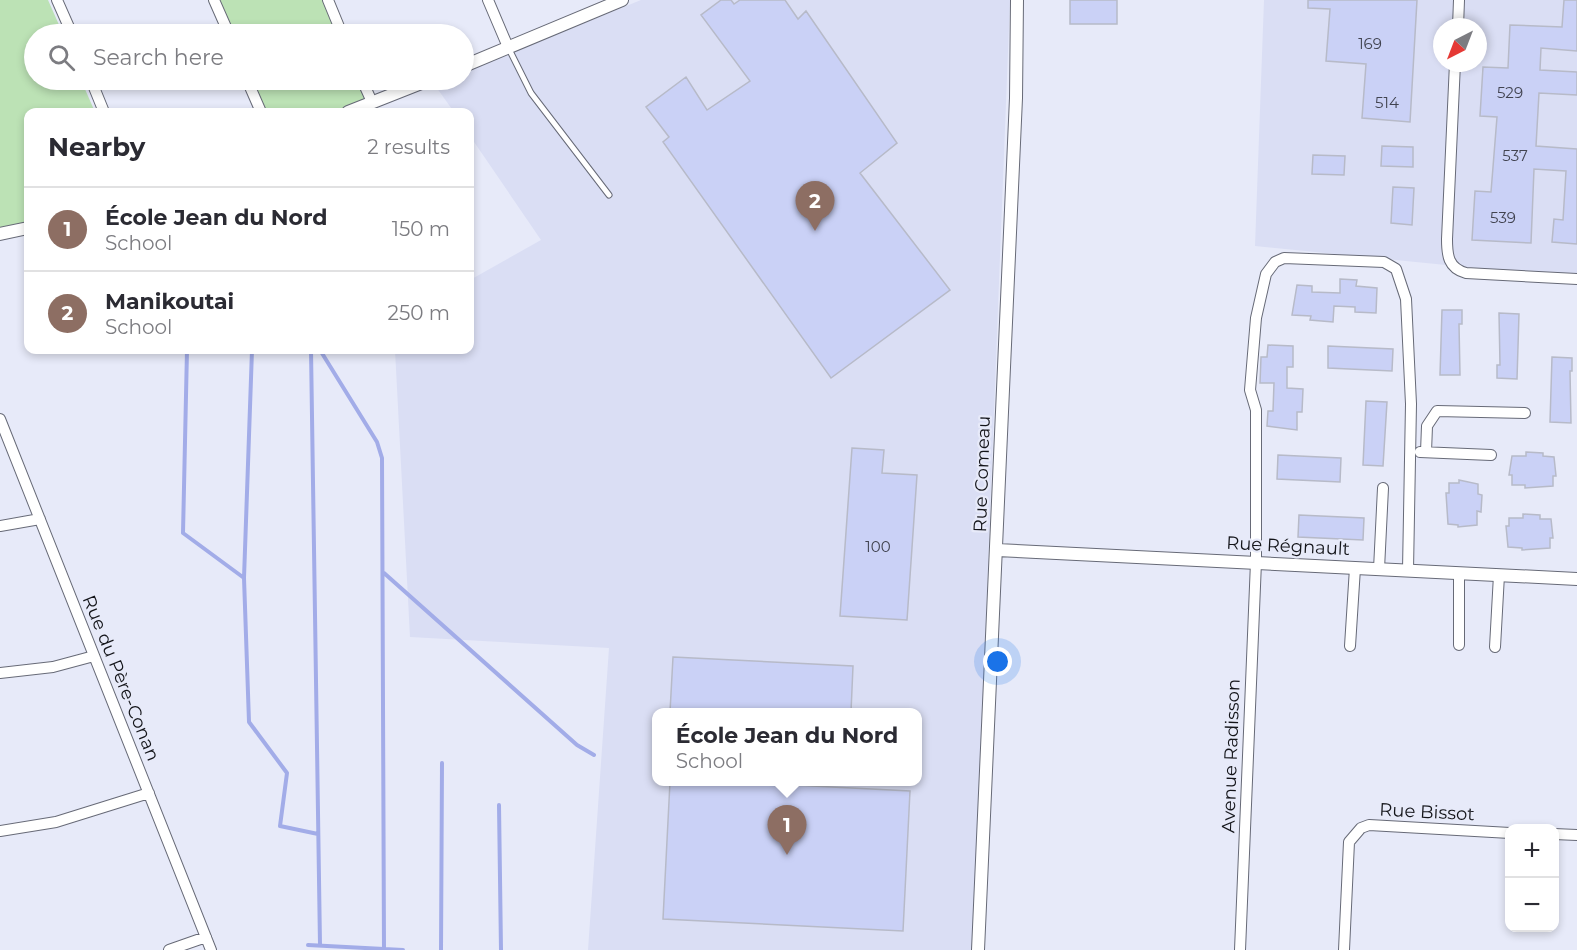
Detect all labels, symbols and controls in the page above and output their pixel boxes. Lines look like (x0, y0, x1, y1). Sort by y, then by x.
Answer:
north arrow (1433, 18, 1487, 72)
search box (24, 24, 474, 90)
house number: 169 (1358, 34, 1382, 53)
icon: search (45, 41, 78, 74)
text: Search here (93, 44, 224, 71)
house number: 529 (1497, 83, 1523, 102)
house number: 514 (1375, 93, 1399, 112)
text: Nearby (48, 131, 145, 163)
text: 2 results (367, 135, 450, 159)
house number: 537 (1502, 146, 1528, 165)
pin: 2 (796, 182, 834, 231)
text: École Jean du Nord (105, 204, 327, 231)
house number: 539 (1490, 208, 1516, 227)
text: 1 (64, 217, 71, 241)
text: 150 m (392, 217, 450, 241)
text: School (105, 231, 172, 255)
text: Manikoutai (105, 288, 234, 315)
text: 2 (62, 301, 73, 325)
text: 250 m (388, 301, 450, 325)
text: School (105, 315, 172, 339)
street label: Rue Comeau (969, 415, 995, 533)
street label: Rue Régnault (1226, 532, 1350, 560)
house number: 100 (865, 537, 891, 556)
street label: Rue du Père-Conan (78, 592, 164, 764)
your location (983, 647, 1012, 676)
street label: Avenue Radisson (1217, 679, 1245, 833)
popup (652, 708, 922, 786)
text: École Jean du Nord (676, 722, 898, 749)
text: School (676, 749, 743, 773)
street label: Rue Bissot (1379, 799, 1475, 825)
pin: 1 (768, 806, 806, 855)
map controls (1505, 824, 1559, 932)
button: + (1505, 824, 1559, 878)
button: − (1505, 878, 1559, 932)

